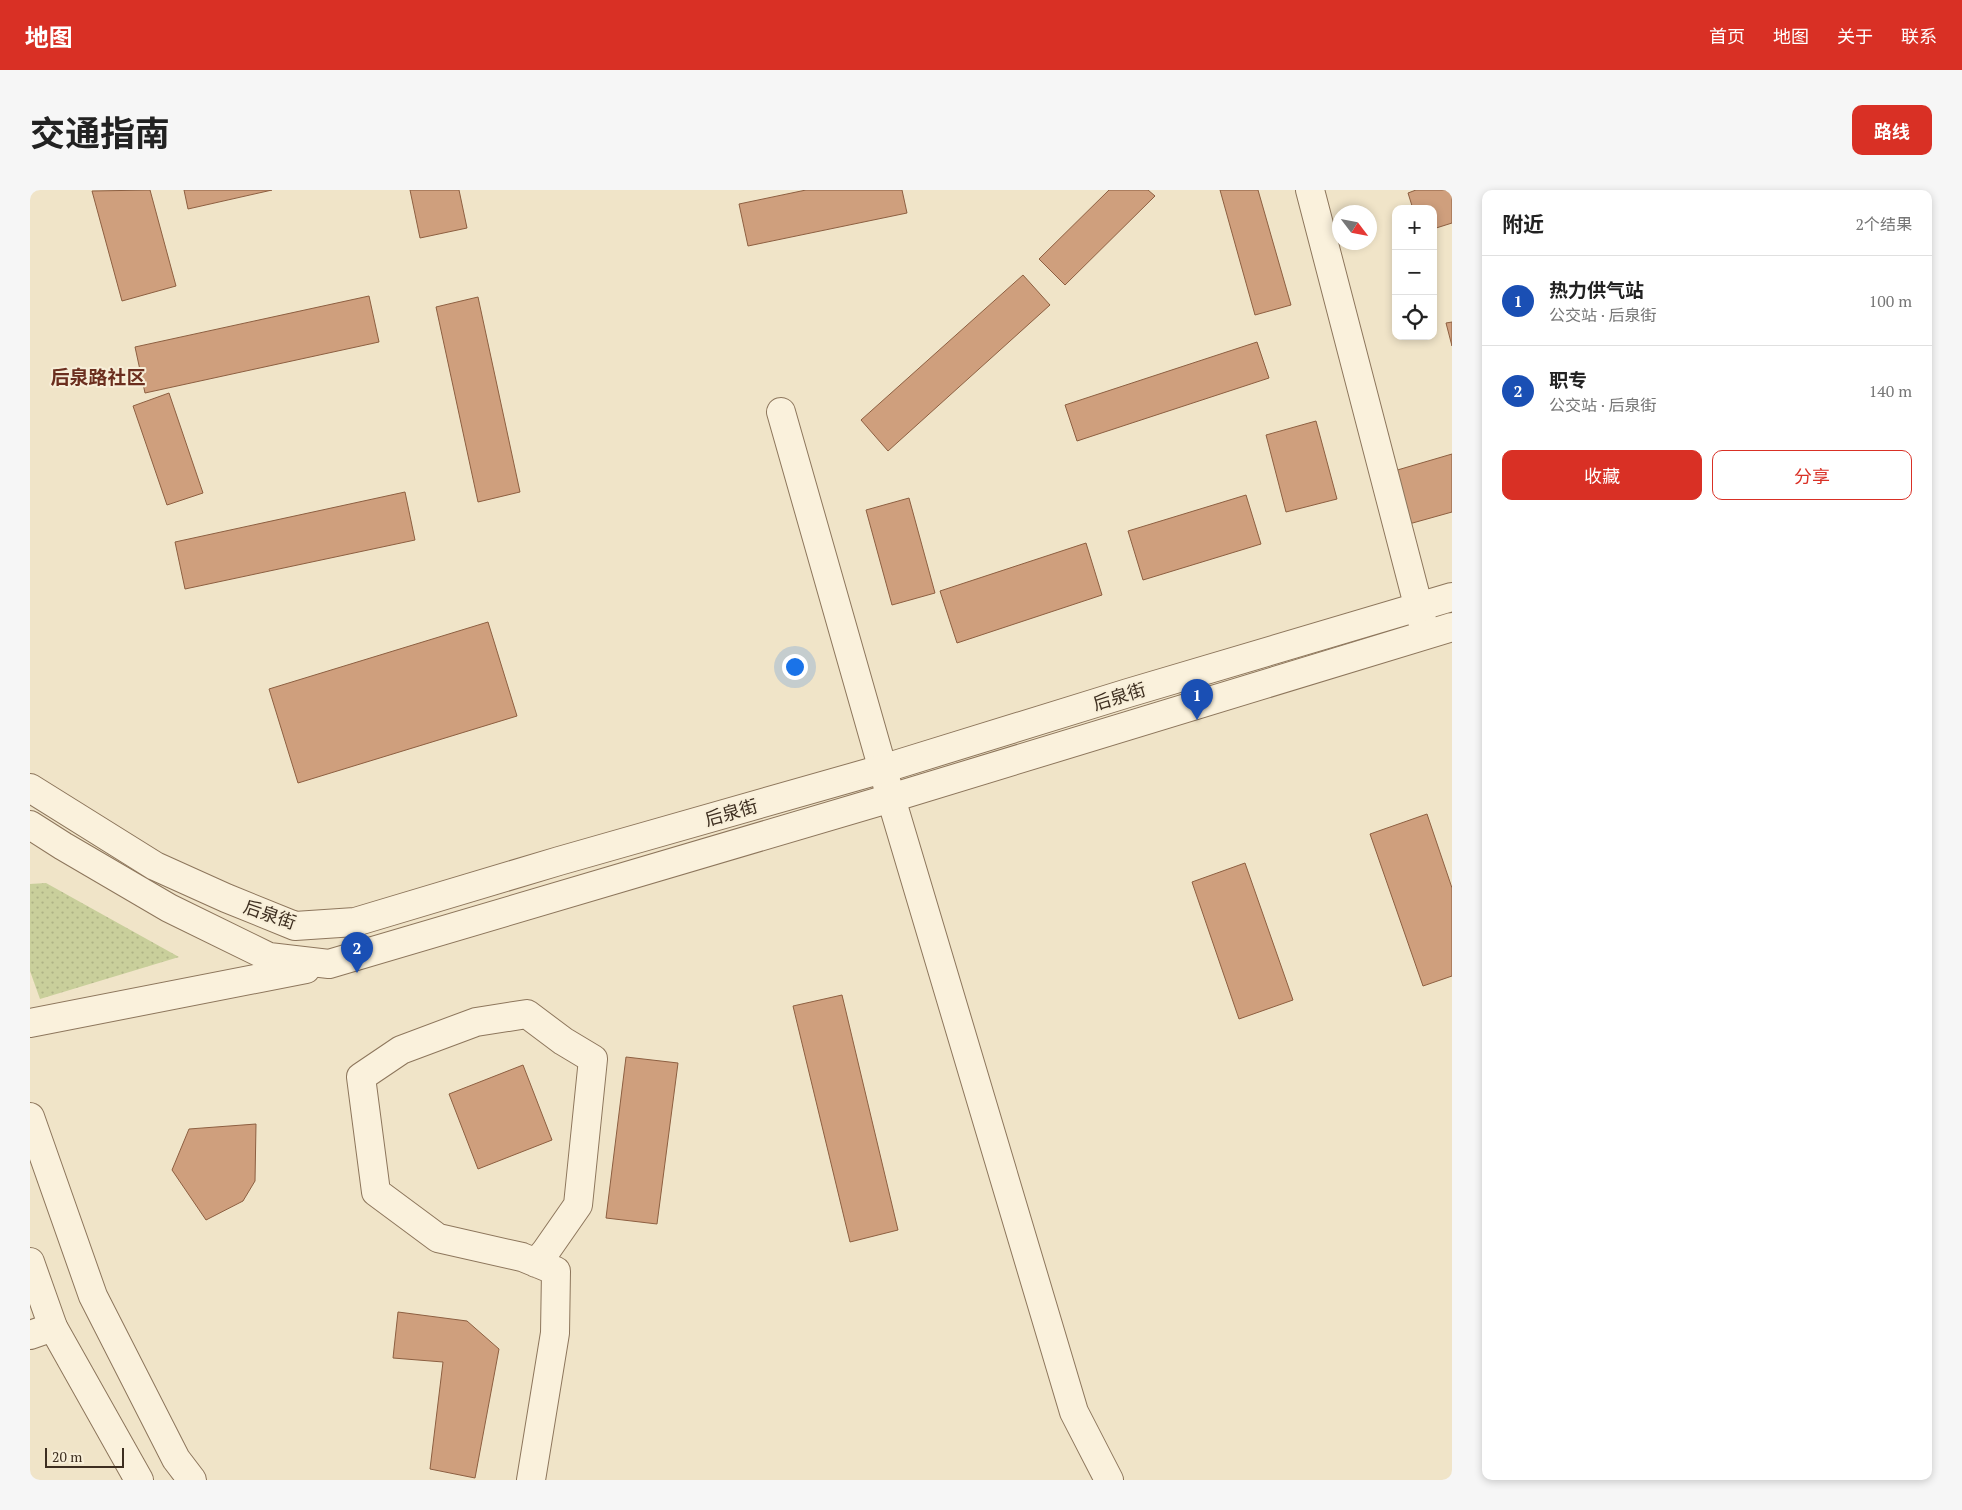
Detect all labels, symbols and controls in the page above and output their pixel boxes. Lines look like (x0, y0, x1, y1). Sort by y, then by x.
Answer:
text: 地图 (25, 21, 73, 53)
text: 首页 (1709, 24, 1745, 48)
text: 地图 (1773, 24, 1809, 48)
text: 关于 (1837, 24, 1873, 48)
text: 联系 (1901, 24, 1937, 48)
button: 路线 (1852, 105, 1932, 155)
text: 交通指南 (30, 110, 170, 156)
north arrow (1332, 205, 1377, 250)
map controls (1392, 205, 1437, 340)
button: + (1392, 205, 1437, 250)
text: 附近 (1502, 210, 1544, 238)
text: 2个结果 (1855, 213, 1912, 235)
button: − (1392, 250, 1437, 295)
text: 热力供气站 (1549, 277, 1644, 302)
text: 1 (1513, 290, 1523, 312)
text: 100 m (1869, 290, 1912, 312)
button: locate (1392, 295, 1437, 340)
text: 公交站 · 后泉街 (1549, 304, 1657, 326)
district label: 后泉路社区 (50, 364, 146, 389)
text: 职专 (1549, 367, 1587, 392)
text: 2 (1513, 380, 1523, 402)
text: 140 m (1869, 380, 1912, 402)
text: 公交站 · 后泉街 (1549, 394, 1657, 416)
button: 收藏 (1502, 450, 1702, 500)
button: 分享 (1712, 450, 1912, 500)
your location (782, 654, 808, 680)
street label: 后泉街 (1090, 677, 1148, 715)
pin: 1 (1181, 679, 1213, 720)
street label: 后泉街 (702, 793, 760, 831)
street label: 后泉街 (241, 894, 299, 934)
pin: 2 (341, 932, 373, 973)
scale bar (45, 1445, 124, 1468)
text: 20 m (52, 1447, 82, 1466)

